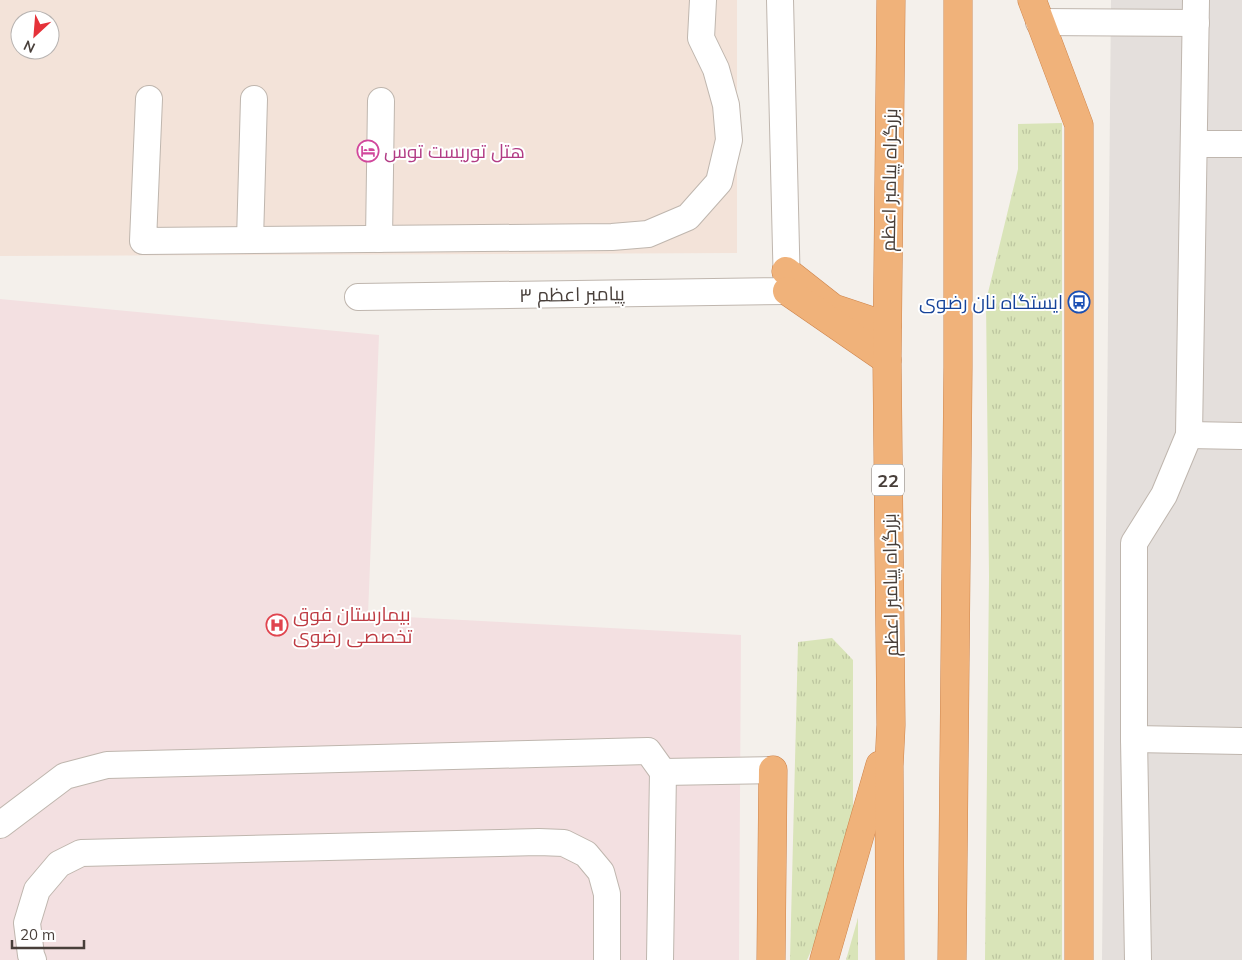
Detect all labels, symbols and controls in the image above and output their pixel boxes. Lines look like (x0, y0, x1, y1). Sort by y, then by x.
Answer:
north arrow (10, 10, 60, 60)
text: N (21, 36, 38, 57)
street label: بزرگراه پیامبر اعظم (876, 108, 904, 252)
hotel icon: هتل توریست توس (356, 139, 380, 163)
place label: هتل توریست توس (384, 139, 525, 163)
street label: پیامبر اعظم ۳ (519, 281, 625, 309)
place label: ایستگاه نان رضوی (919, 290, 1063, 314)
bus stop icon: ایستگاه نان رضوی (1067, 290, 1091, 314)
road number: 22 (872, 464, 904, 496)
street label: بزرگراه پیامبر اعظم (877, 513, 905, 657)
place label: بیمارستان فوق تخصصی رضوی (293, 602, 412, 648)
hospital icon: بیمارستان فوق تخصصی رضوی (265, 613, 289, 637)
scale bar (12, 918, 85, 950)
text: 20 m (20, 925, 55, 944)

